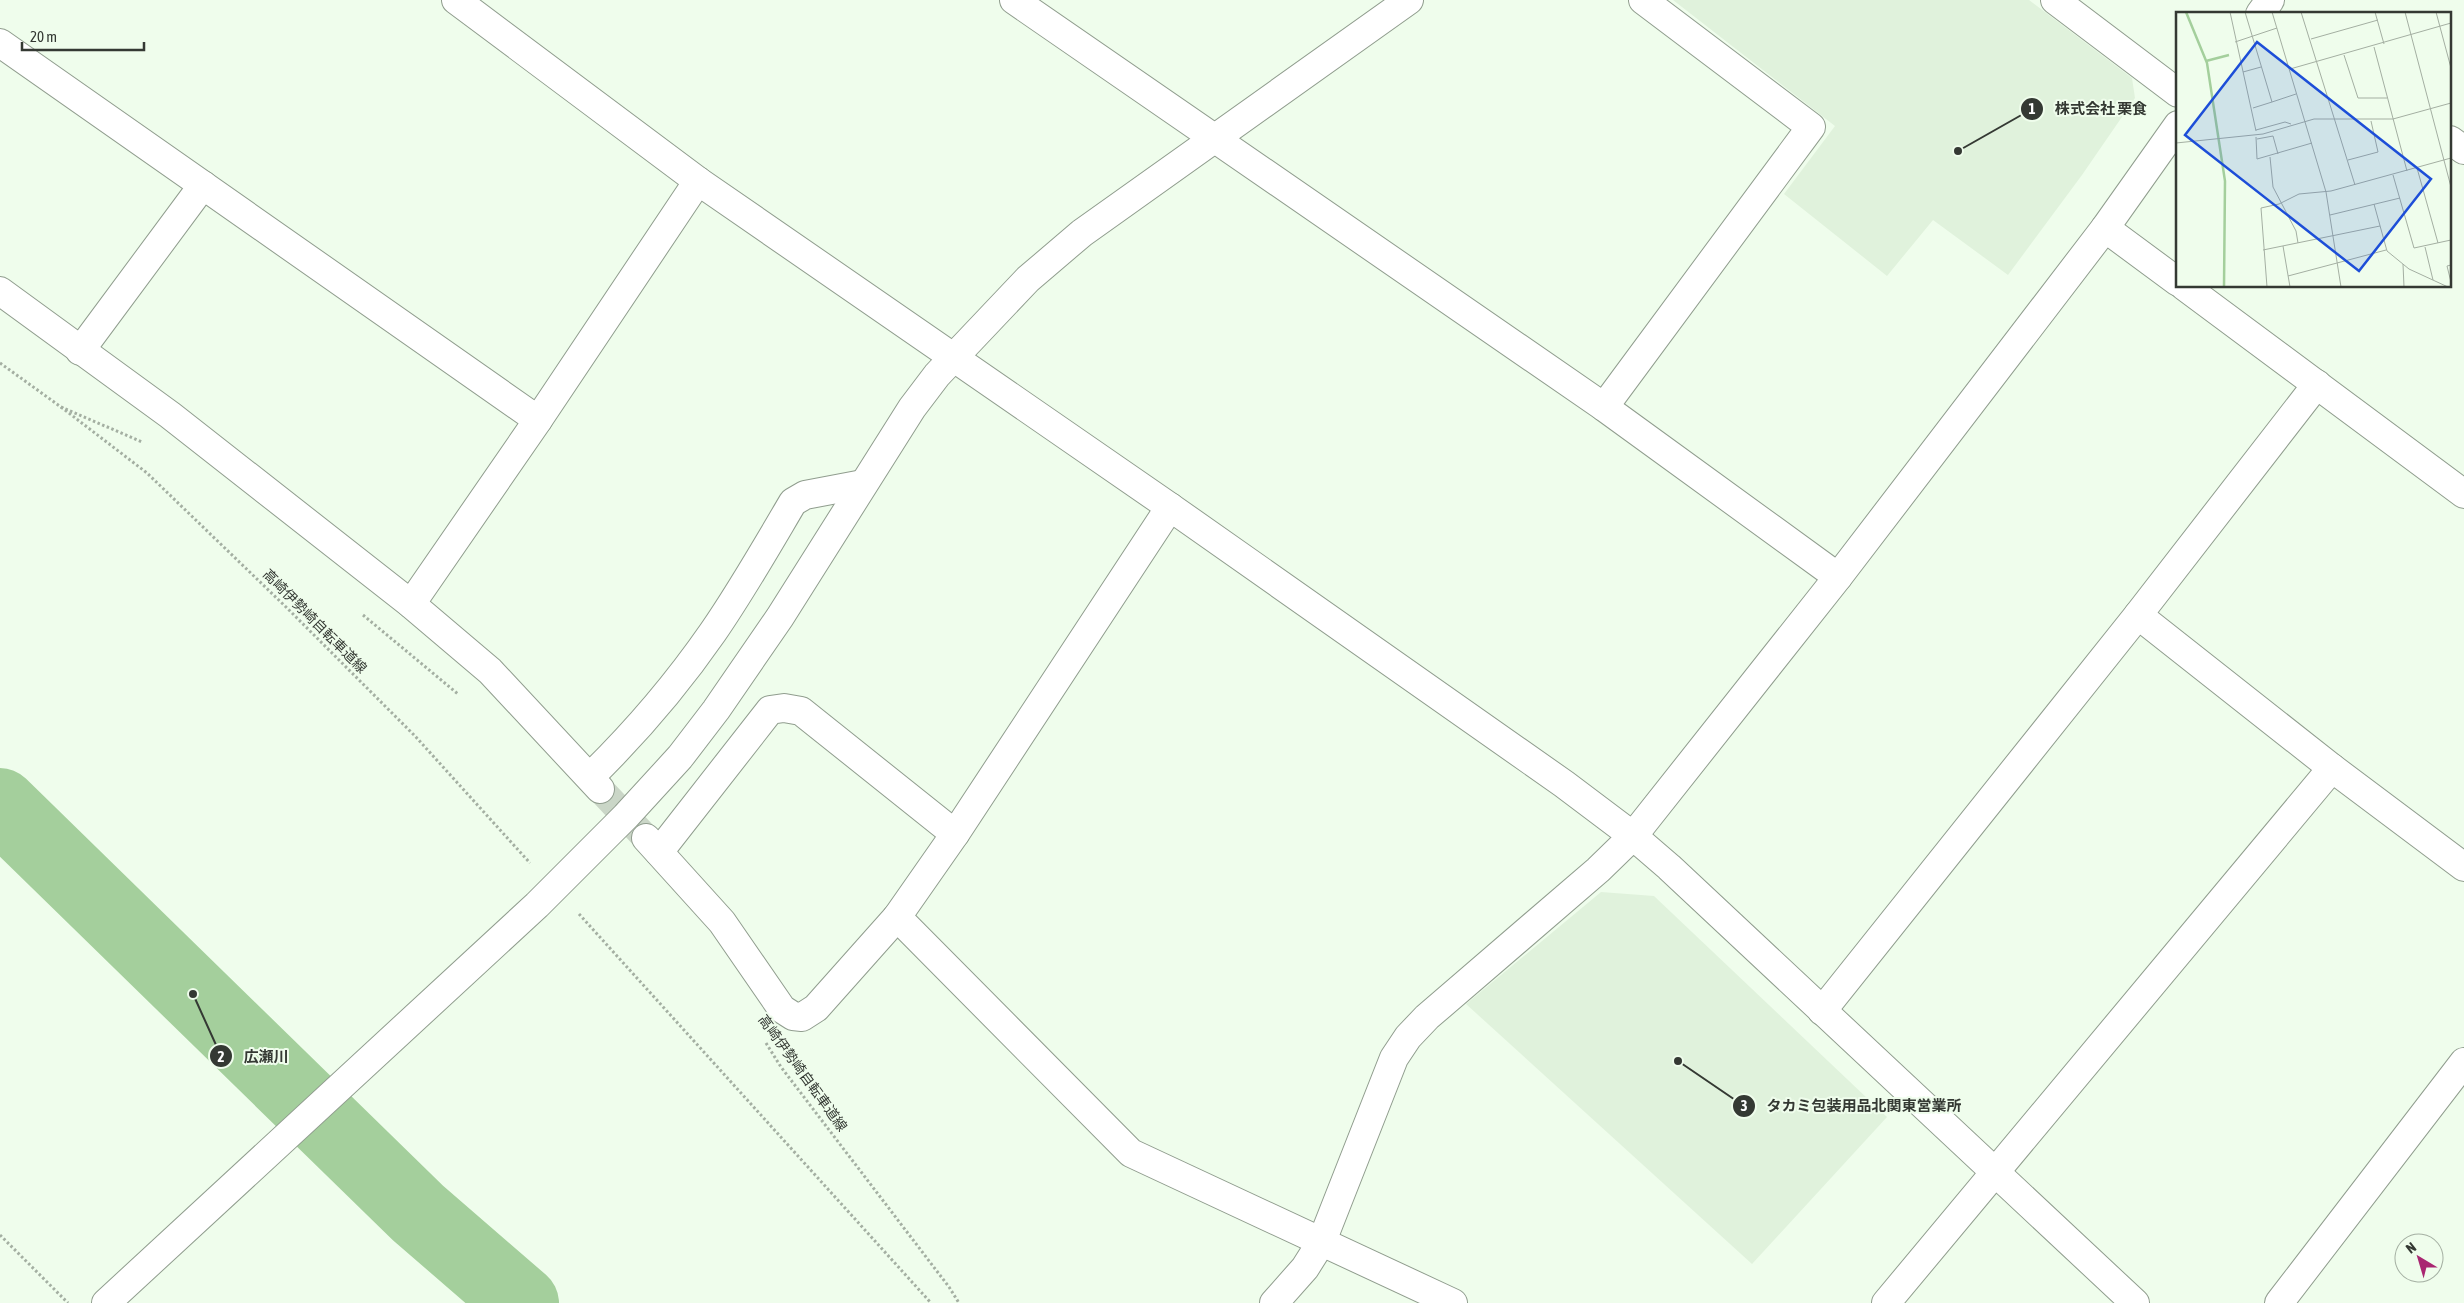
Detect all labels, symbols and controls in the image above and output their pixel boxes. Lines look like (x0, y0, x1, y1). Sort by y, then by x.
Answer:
inset map (2176, 12, 2452, 288)
scale bar (22, 20, 145, 52)
text: 20 m (30, 28, 57, 45)
callout: 株式会社 栗食 (2020, 94, 2157, 124)
text: 1 (2028, 100, 2036, 117)
text: 株式会社 栗食 (2055, 100, 2147, 117)
street label: 高崎伊勢崎自転車道線 (260, 566, 370, 676)
street label: 高崎伊勢崎自転車道線 (755, 1012, 851, 1134)
callout: 広瀬川 (209, 1041, 299, 1071)
text: 2 (217, 1048, 225, 1065)
text: 広瀬川 (243, 1048, 289, 1065)
callout: タカミ包装用品北関東営業所 (1731, 1091, 1971, 1121)
text: 3 (1740, 1097, 1748, 1114)
text: タカミ包装用品北関東営業所 (1766, 1097, 1962, 1114)
north arrow (2394, 1233, 2444, 1283)
text: N (2403, 1239, 2419, 1257)

